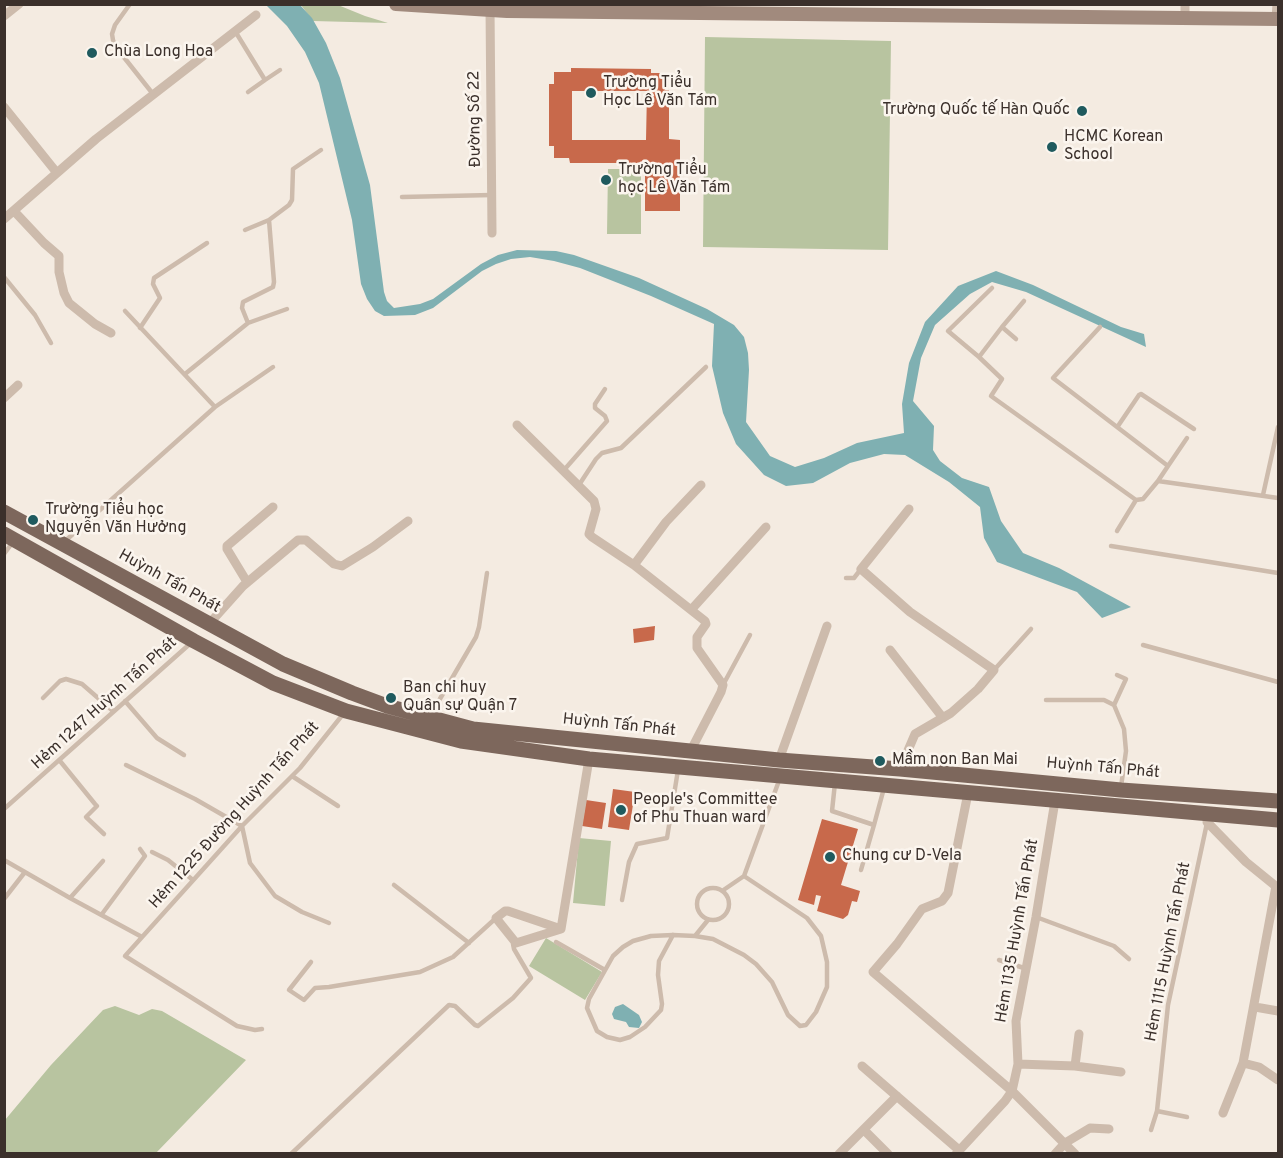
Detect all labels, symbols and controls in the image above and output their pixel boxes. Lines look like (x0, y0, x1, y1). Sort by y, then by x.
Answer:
place label: Chùa Long Hoa (104, 43, 213, 63)
marker: Chùa Long Hoa (85, 46, 99, 60)
street label: Đường Số 22 (466, 71, 486, 167)
place label: Trường Tiểu Học Lê Văn Tám (603, 74, 717, 112)
marker: Trường Tiểu Học Lê Văn Tám (584, 86, 598, 100)
place label: Trường Quốc tế Hàn Quốc (882, 101, 1070, 121)
marker: Trường Quốc tế Hàn Quốc (1075, 104, 1089, 118)
place label: HCMC Korean School (1064, 128, 1163, 166)
marker: HCMC Korean School (1045, 140, 1059, 154)
place label: Trường Tiểu học Lê Văn Tám (618, 161, 730, 199)
marker: Trường Tiểu học Lê Văn Tám (599, 173, 613, 187)
place label: Trường Tiểu học Nguyễn Văn Hưởng (45, 501, 187, 539)
marker: Trường Tiểu học Nguyễn Văn Hưởng (26, 513, 40, 527)
street label: Huỳnh Tấn Phát (115, 546, 223, 618)
street label: Hẻm 1247 Huỳnh Tấn Phát (29, 634, 181, 774)
place label: Ban chỉ huy Quân sự Quận 7 (403, 679, 517, 717)
marker: Ban chỉ huy Quân sự Quận 7 (384, 691, 398, 705)
street label: Huỳnh Tấn Phát (561, 711, 677, 741)
street label: Hẻm 1225 Đường Huỳnh Tấn Phát (146, 719, 324, 913)
place label: Mầm non Ban Mai (892, 751, 1018, 771)
marker: Mầm non Ban Mai (873, 754, 887, 768)
street label: Huỳnh Tấn Phát (1046, 754, 1160, 784)
place label: People's Committee of Phu Thuan ward (633, 791, 777, 829)
marker: People's Committee of Phu Thuan ward (614, 803, 628, 817)
street label: Hẻm 1135 Huỳnh Tấn Phát (992, 838, 1044, 1024)
place label: Chung cư D-Vela (842, 847, 962, 867)
marker: Chung cư D-Vela (823, 850, 837, 864)
street label: Hẻm 1115 Huỳnh Tấn Phát (1142, 861, 1196, 1043)

